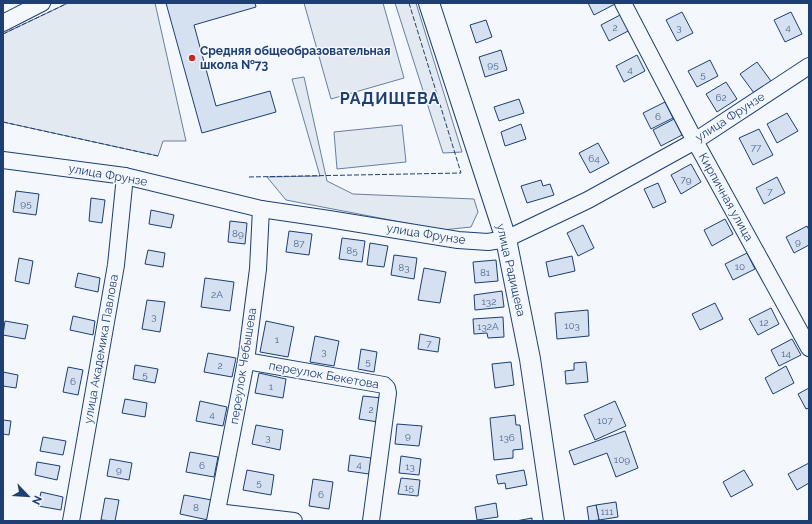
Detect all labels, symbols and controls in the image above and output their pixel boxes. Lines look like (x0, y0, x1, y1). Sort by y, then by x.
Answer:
house number: 2 (612, 22, 618, 33)
house number: 3 (676, 22, 682, 33)
house number: 4 (785, 22, 791, 33)
place label: Средняя общеобразовательная школа №73 (200, 44, 390, 72)
marker: Средняя общеобразовательная школа №73 (187, 53, 197, 63)
house number: 95 (487, 59, 499, 70)
house number: 4 (627, 64, 633, 75)
house number: 5 (700, 69, 706, 80)
district label: РАДИЩЕВА (340, 89, 440, 108)
street label: улица Фрунзе (693, 89, 767, 145)
house number: 62 (715, 92, 727, 103)
house number: 6 (655, 111, 661, 122)
house number: 77 (751, 142, 762, 153)
street label: Кирпичная улица (696, 150, 756, 244)
house number: 64 (588, 153, 600, 164)
street label: улица Фрунзе (67, 161, 149, 189)
house number: 79 (680, 174, 692, 185)
house number: 7 (767, 186, 773, 197)
house number: 95 (20, 198, 32, 209)
street label: улица Фрунзе (385, 221, 467, 247)
street label: улица Радищева (494, 222, 528, 318)
house number: 89 (232, 228, 244, 239)
house number: 9 (795, 236, 801, 247)
house number: 87 (293, 238, 305, 249)
house number: 85 (346, 245, 358, 256)
house number: 10 (735, 261, 745, 272)
house number: 83 (398, 262, 410, 273)
house number: 81 (480, 267, 491, 278)
street label: улица Академика Павлова (81, 273, 121, 425)
house number: 2А (211, 289, 223, 300)
house number: 132 (482, 296, 496, 307)
street label: переулок Чебышева (227, 307, 259, 425)
house number: 3 (151, 311, 157, 322)
house number: 12 (759, 317, 769, 328)
house number: 103 (564, 320, 580, 331)
house number: 132А (477, 321, 499, 332)
house number: 1 (275, 334, 280, 345)
house number: 7 (426, 338, 432, 349)
house number: 3 (321, 346, 327, 357)
house number: 14 (781, 348, 791, 359)
house number: 5 (365, 356, 371, 367)
street label: переулок Бекетова (268, 358, 380, 392)
house number: 2 (217, 360, 223, 371)
house number: 5 (142, 369, 148, 380)
house number: 6 (70, 376, 76, 387)
house number: 1 (269, 381, 274, 392)
house number: 2 (368, 404, 374, 415)
house number: 4 (209, 409, 215, 420)
house number: 107 (597, 415, 613, 426)
house number: 9 (405, 430, 411, 441)
house number: 3 (265, 432, 271, 443)
house number: 136 (499, 432, 515, 443)
house number: 109 (614, 454, 630, 465)
house number: 4 (356, 459, 362, 470)
house number: 6 (199, 460, 205, 471)
house number: 13 (405, 461, 415, 472)
house number: 9 (116, 464, 122, 475)
north arrow (8, 476, 48, 516)
house number: 5 (256, 477, 262, 488)
house number: 15 (404, 482, 414, 493)
house number: 6 (318, 489, 324, 500)
text: N (29, 493, 44, 507)
house number: 8 (193, 502, 199, 513)
house number: 111 (601, 506, 614, 517)

